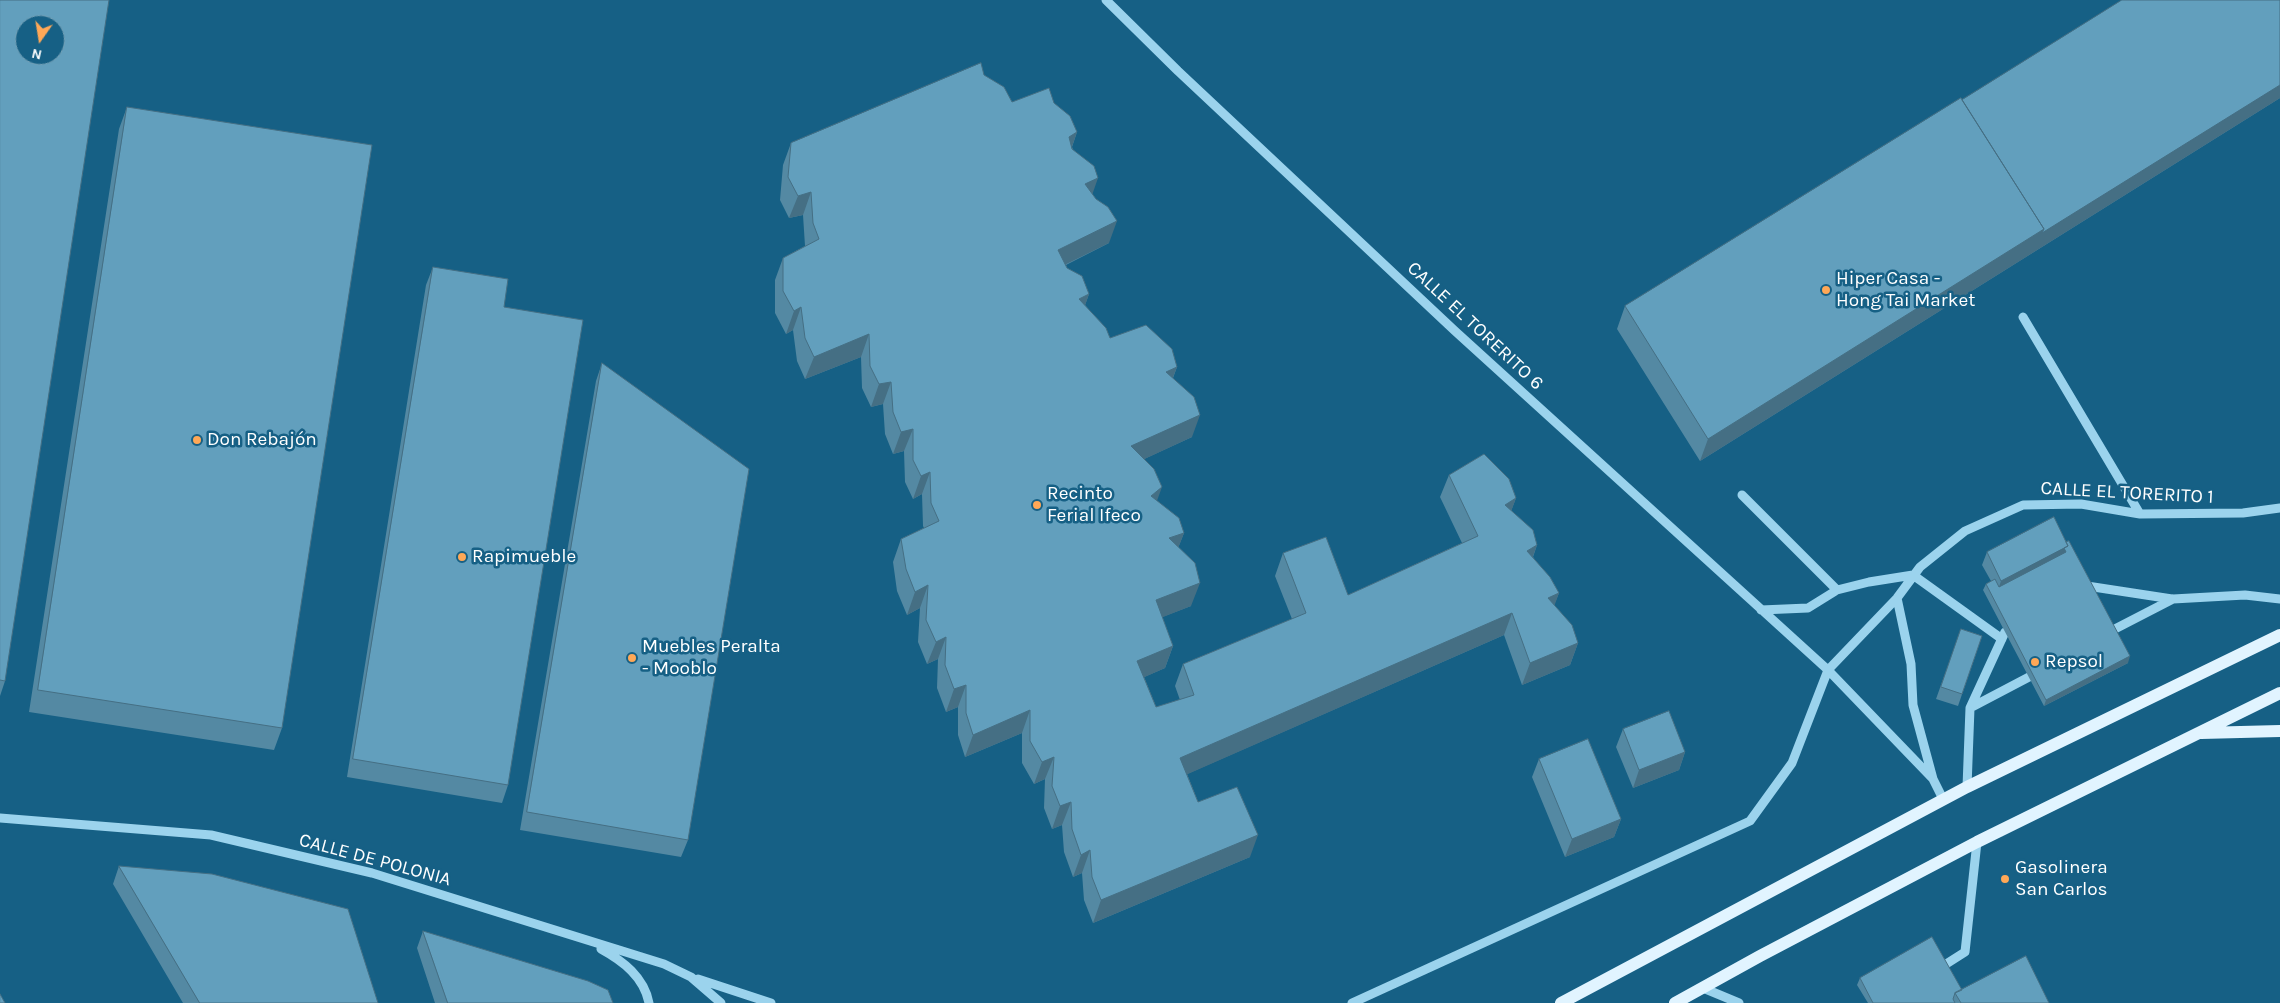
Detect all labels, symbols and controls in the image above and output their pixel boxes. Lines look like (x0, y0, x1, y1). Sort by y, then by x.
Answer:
north arrow (15, 15, 65, 65)
text: N (30, 45, 44, 64)
street label: CALLE EL TORERITO 6 (1402, 257, 1548, 395)
place label: Hiper Casa - Hong Tai Market (1836, 268, 1975, 312)
marker: Hiper Casa - Hong Tai Market (1820, 284, 1832, 296)
place label: Don Rebajón (207, 429, 317, 451)
marker: Don Rebajón (191, 434, 203, 446)
street label: CALLE EL TORERITO 1 (2040, 477, 2214, 509)
place label: Recinto Ferial Ifeco (1047, 483, 1141, 527)
marker: Recinto Ferial Ifeco (1031, 499, 1043, 511)
place label: Rapimueble (472, 546, 576, 568)
marker: Rapimueble (456, 551, 468, 563)
place label: Muebles Peralta - Mooblo (642, 636, 781, 680)
place label: Repsol (2045, 651, 2103, 673)
marker: Muebles Peralta - Mooblo (626, 652, 638, 664)
marker: Repsol (2029, 656, 2041, 668)
street label: CALLE DE POLONIA (297, 829, 453, 891)
place label: Gasolinera San Carlos (2015, 857, 2108, 901)
marker: Gasolinera San Carlos (1999, 873, 2011, 885)

